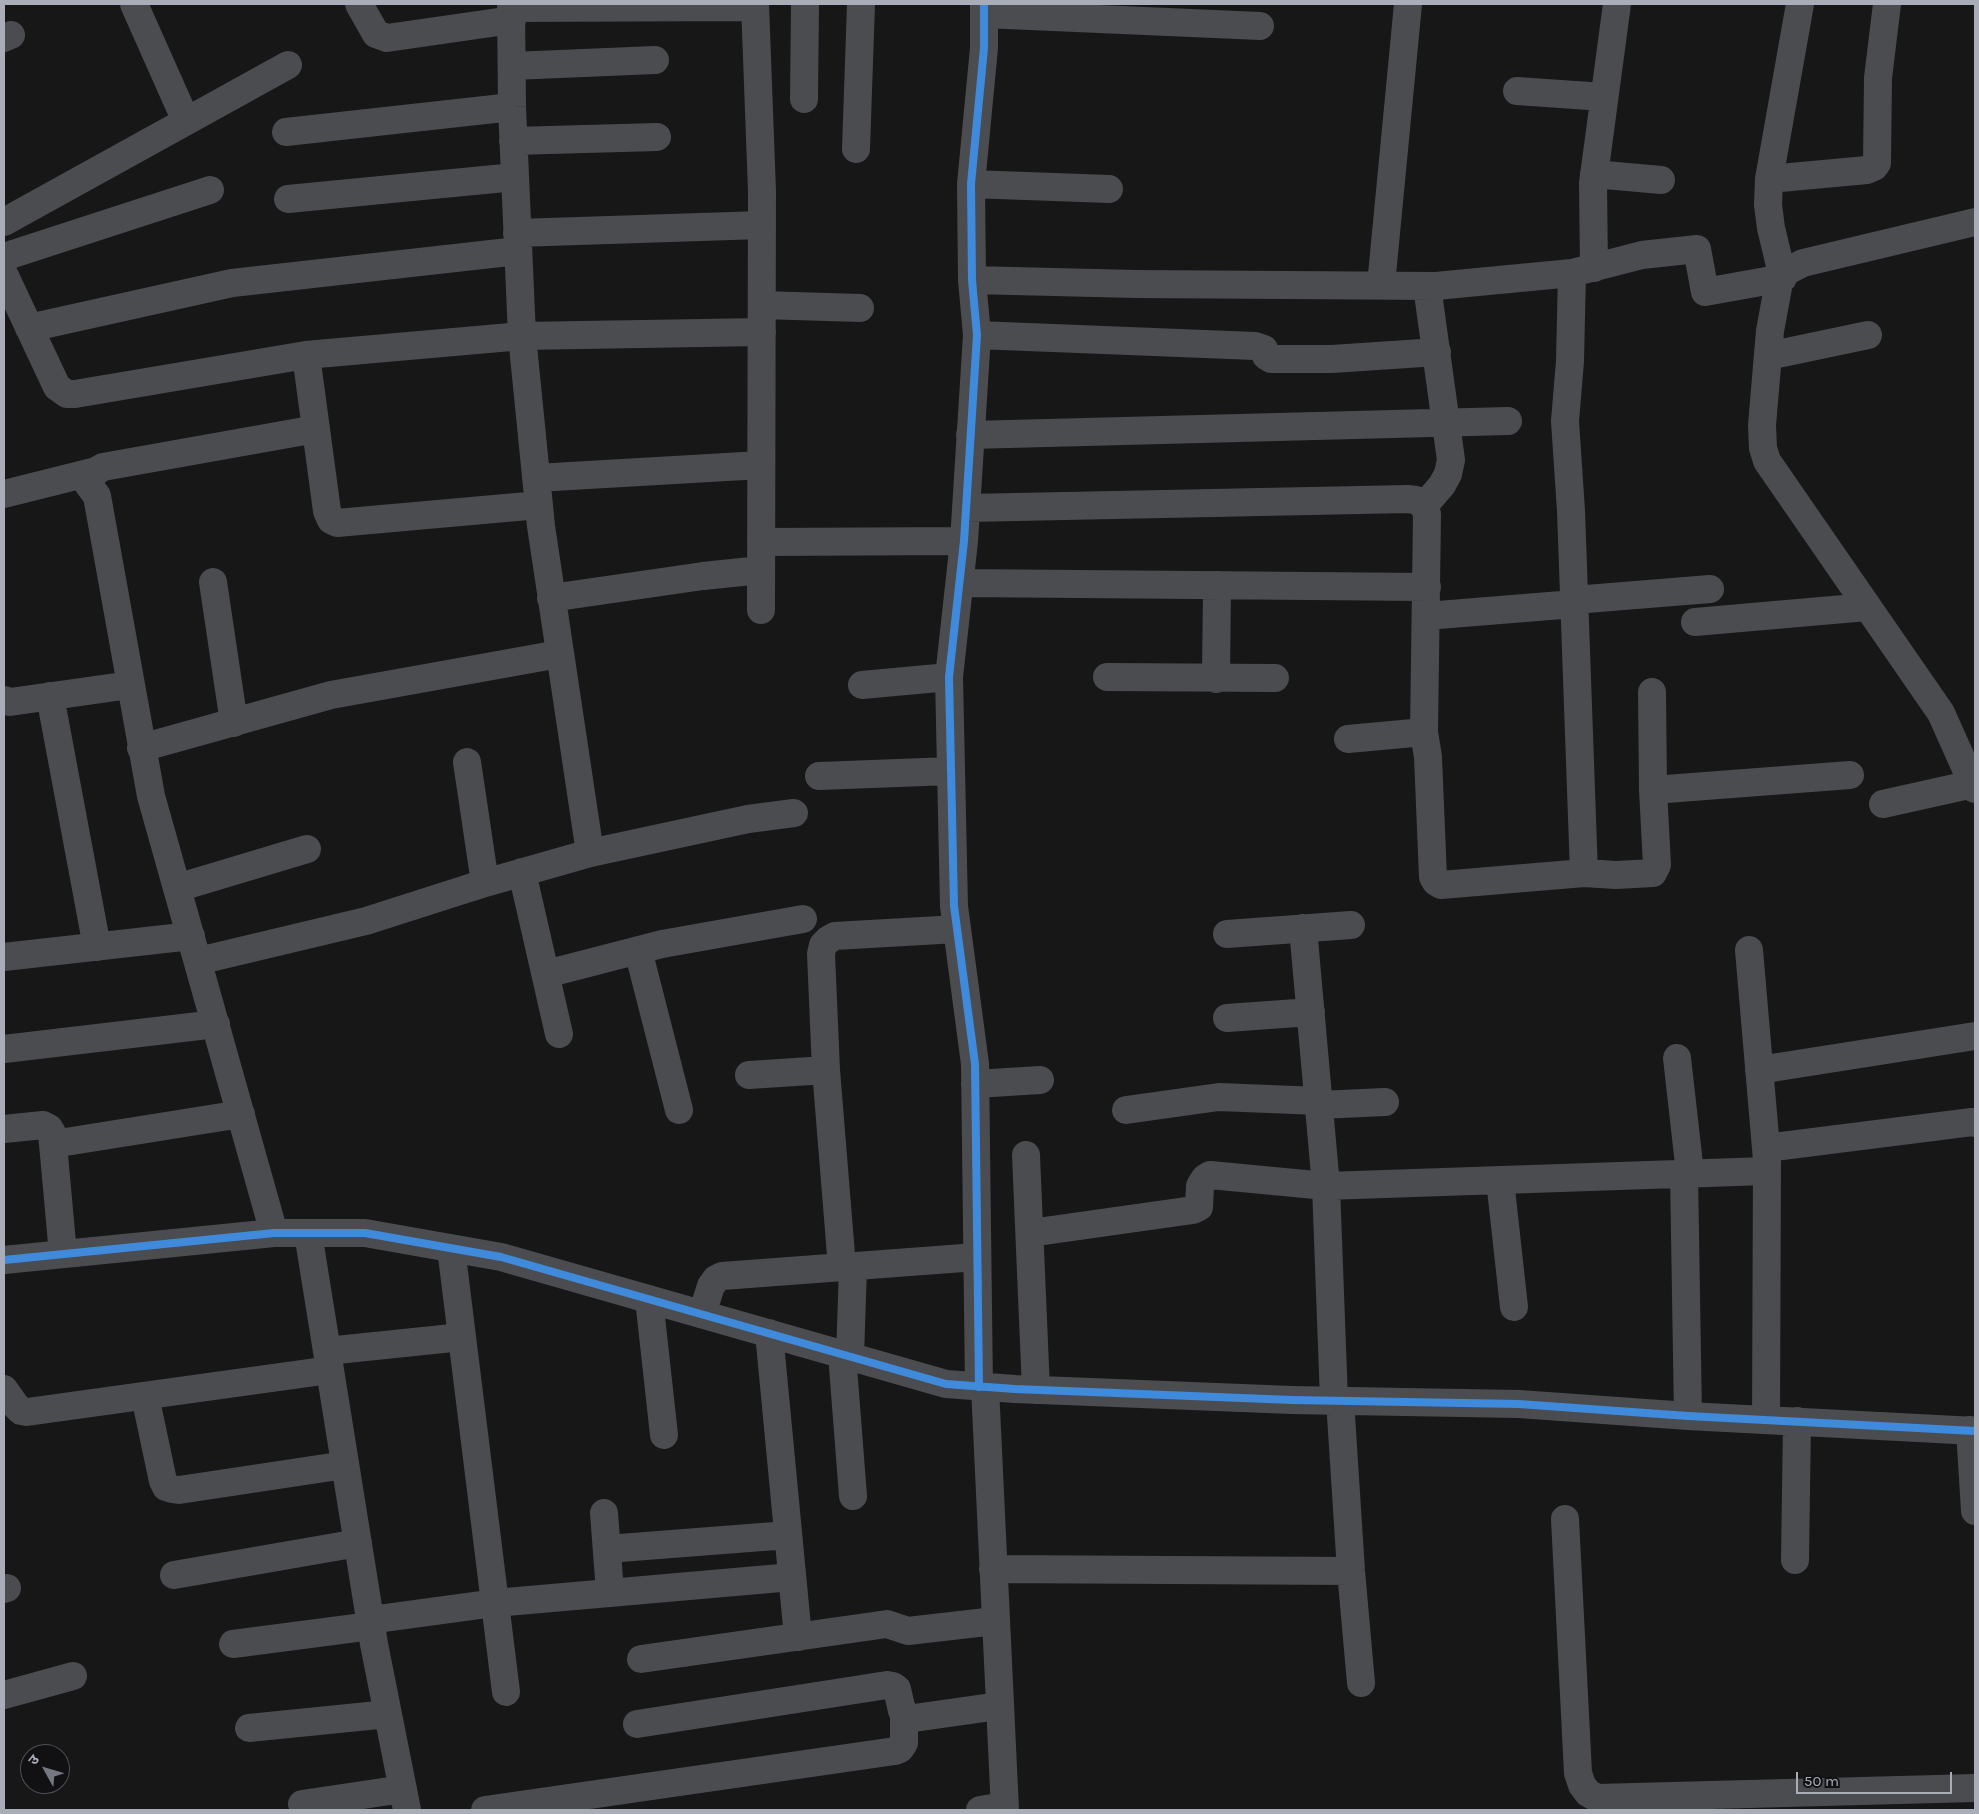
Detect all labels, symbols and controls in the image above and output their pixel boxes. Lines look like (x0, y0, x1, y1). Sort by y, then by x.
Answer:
north arrow (20, 1744, 70, 1794)
text: उ (25, 1751, 43, 1768)
scale bar (1799, 1762, 1955, 1794)
text: 50 m (1804, 1772, 1839, 1790)

